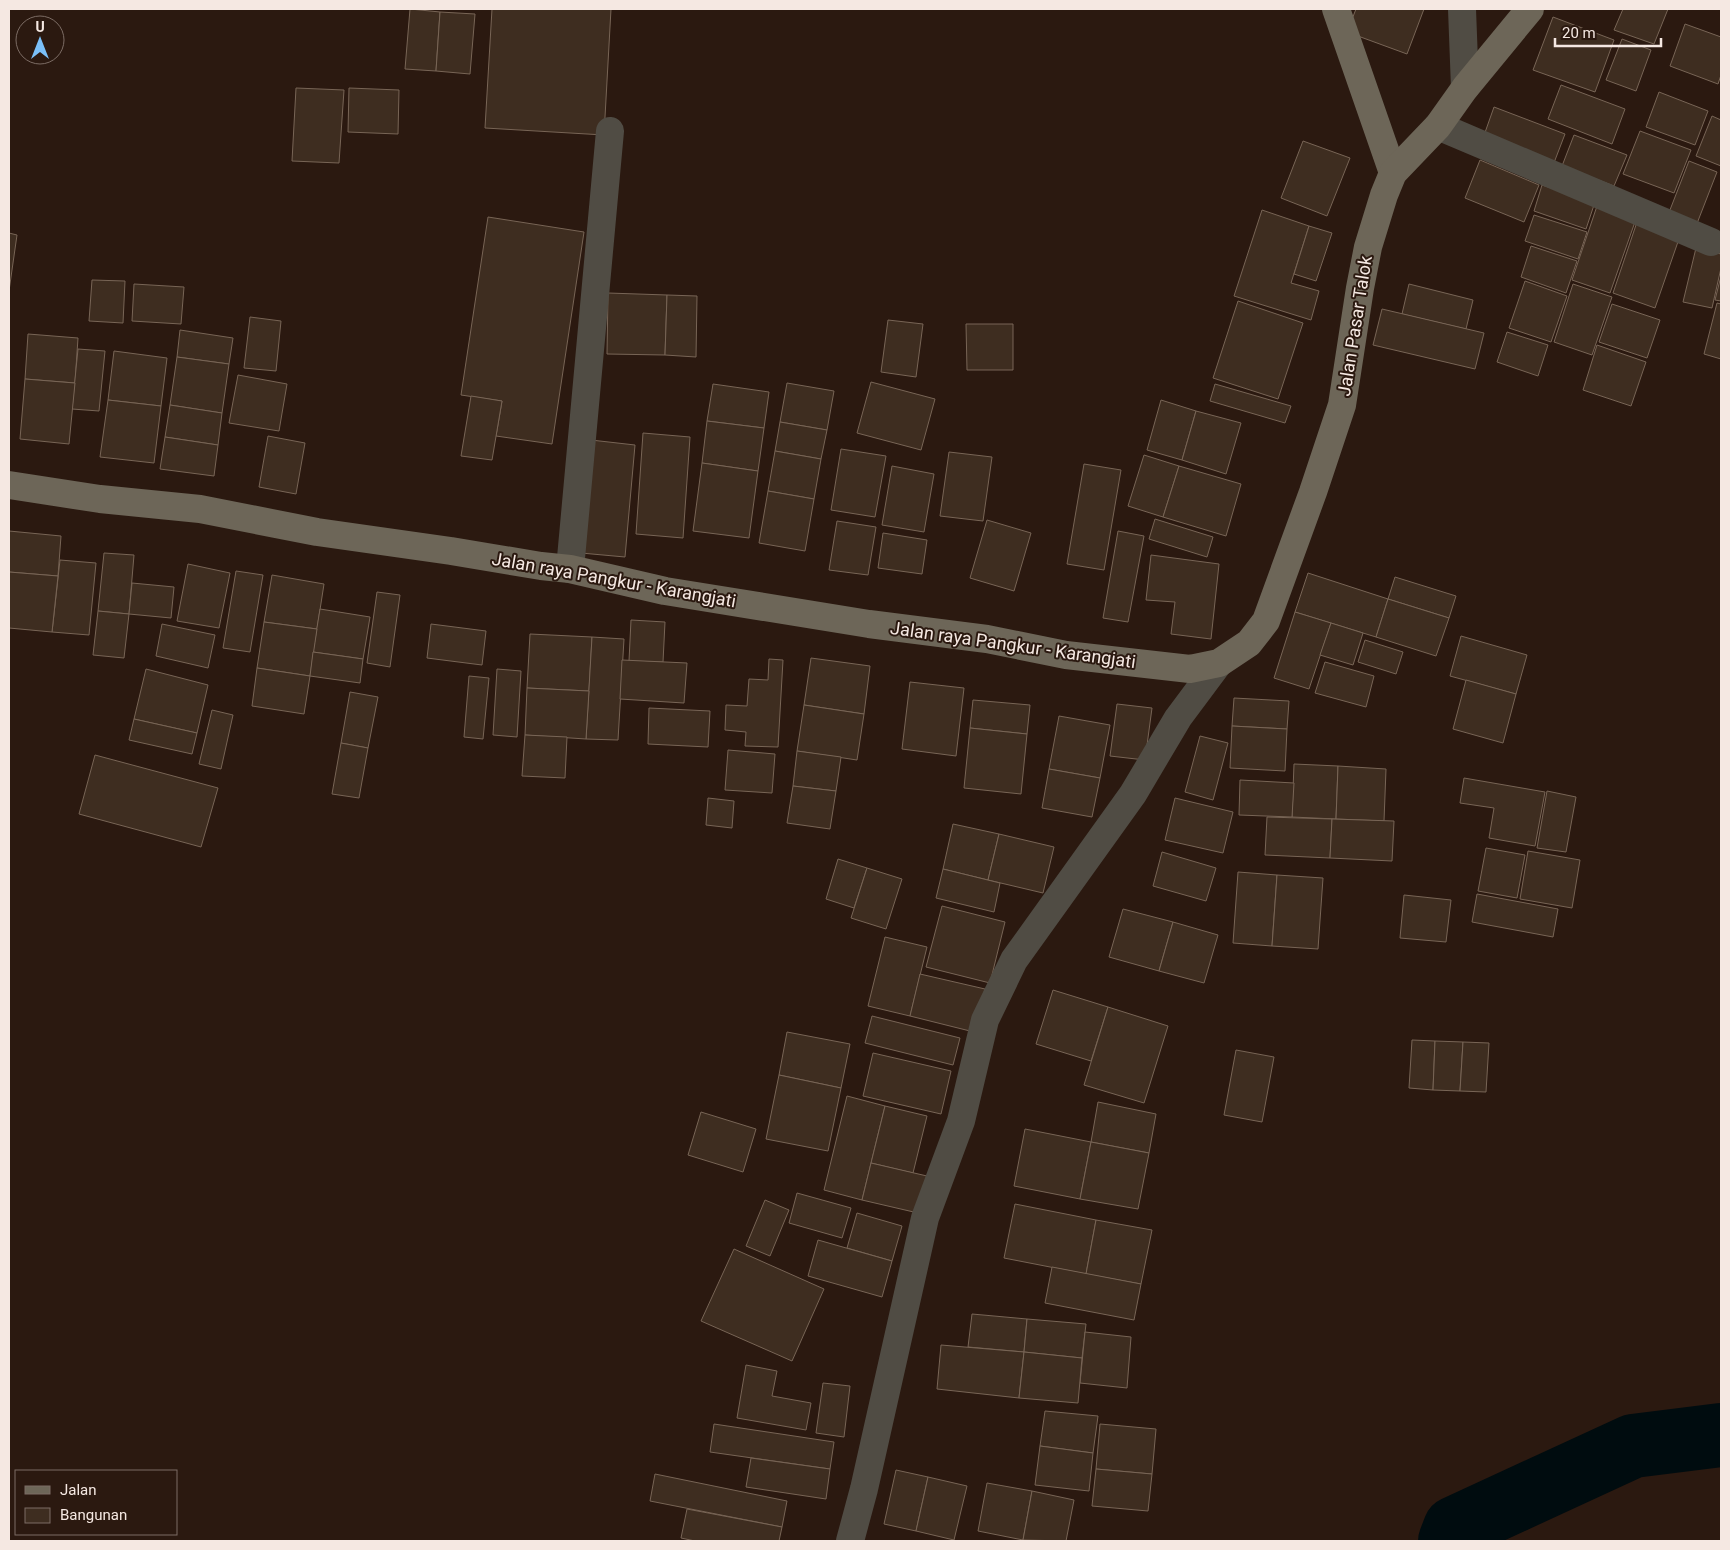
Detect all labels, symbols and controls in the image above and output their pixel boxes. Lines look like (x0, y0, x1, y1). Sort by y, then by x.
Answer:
north arrow (15, 15, 65, 65)
scale bar (1555, 15, 1661, 47)
text: U (35, 19, 45, 35)
text: 20 m (1562, 24, 1596, 42)
street label: Jalan Pasar Talok (1333, 253, 1376, 398)
street label: Jalan raya Pangkur - Karangjati (490, 548, 738, 611)
street label: Jalan raya Pangkur - Karangjati (889, 617, 1137, 672)
legend (15, 1470, 178, 1535)
text: Jalan (60, 1481, 97, 1499)
text: Bangunan (60, 1506, 127, 1524)

